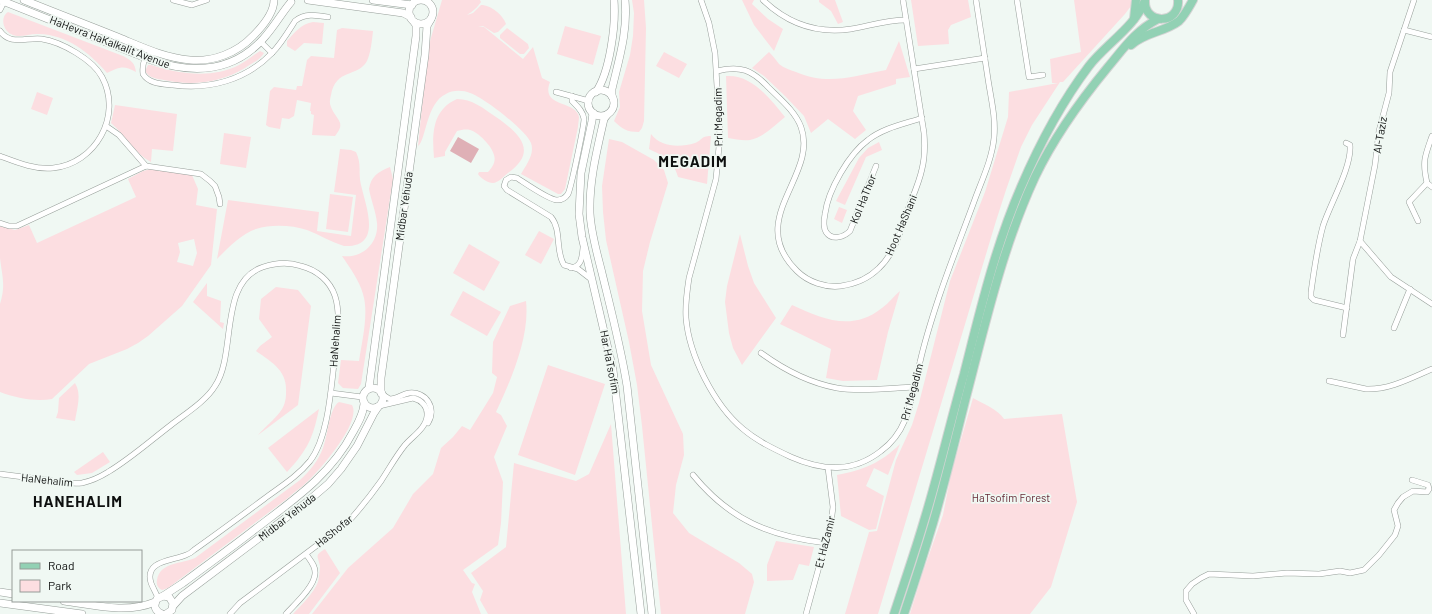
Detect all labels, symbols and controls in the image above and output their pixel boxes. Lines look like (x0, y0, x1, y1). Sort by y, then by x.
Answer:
street label: HaHevra HaKalkalit Avenue (48, 13, 172, 71)
street label: Pri Megadim (710, 88, 725, 146)
street label: Al-Taziz (1370, 115, 1389, 154)
district label: MEGADIM (658, 152, 728, 170)
street label: Midbar Yehuda (392, 171, 415, 241)
street label: Kol HaThor (847, 172, 878, 225)
street label: Hoot HaShani (882, 192, 919, 257)
street label: HaNehalim (326, 315, 343, 367)
street label: Har HaTsofim (598, 329, 623, 395)
street label: Pri Megadim (898, 362, 925, 422)
street label: HaNehalim (20, 470, 74, 489)
street label: Midbar Yehuda (255, 490, 318, 543)
park label: HaTsofim Forest (972, 491, 1050, 504)
district label: HANEHALIM (33, 492, 123, 510)
street label: HaShofar (312, 512, 355, 550)
street label: Et HaZamir (812, 514, 837, 569)
legend (12, 550, 142, 602)
text: Road (48, 558, 75, 572)
text: Park (48, 578, 72, 592)

